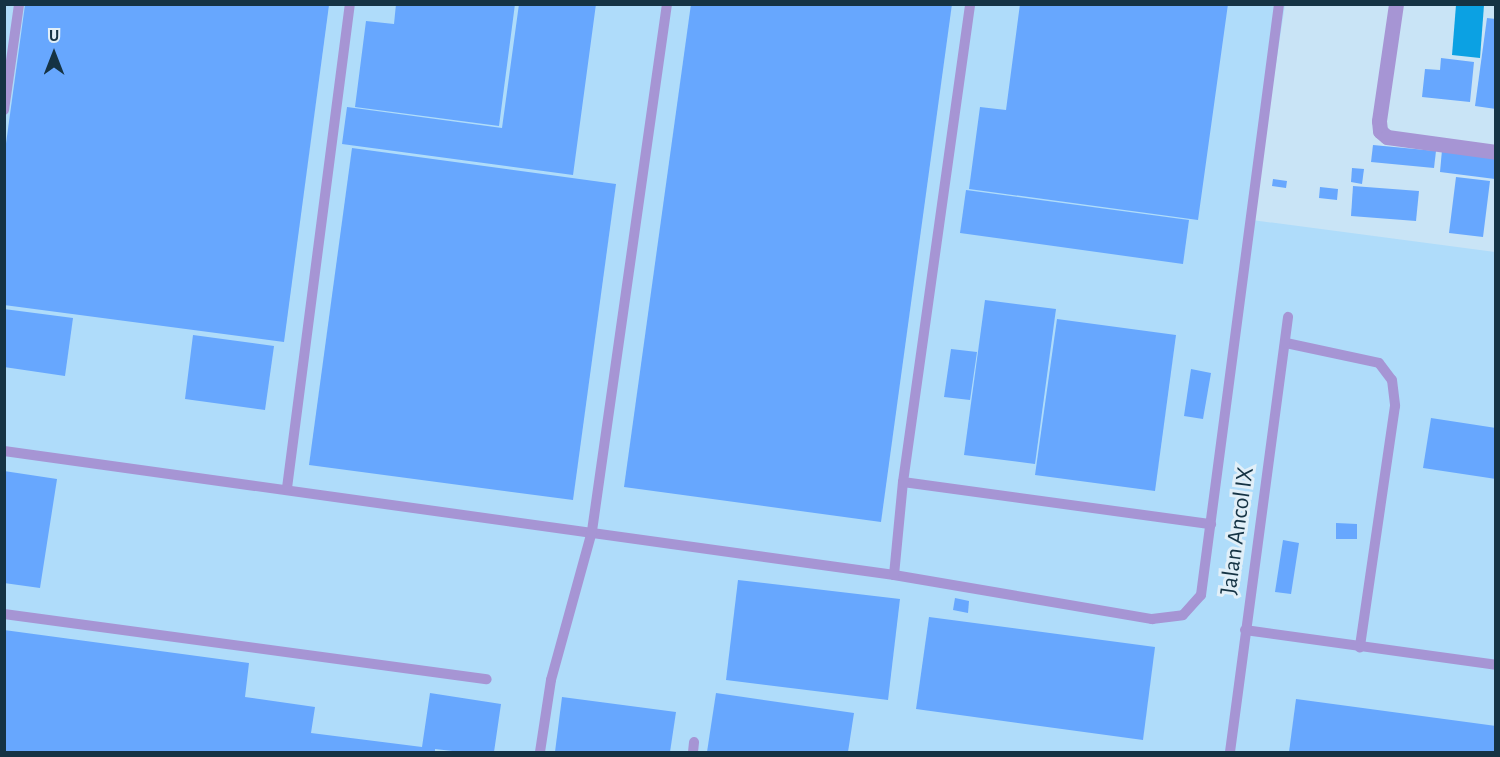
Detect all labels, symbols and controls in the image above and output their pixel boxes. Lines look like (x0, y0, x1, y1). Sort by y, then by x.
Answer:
north arrow (24, 24, 84, 84)
text: U (49, 28, 59, 44)
street label: Jalan Ancol IX (1215, 465, 1261, 597)

